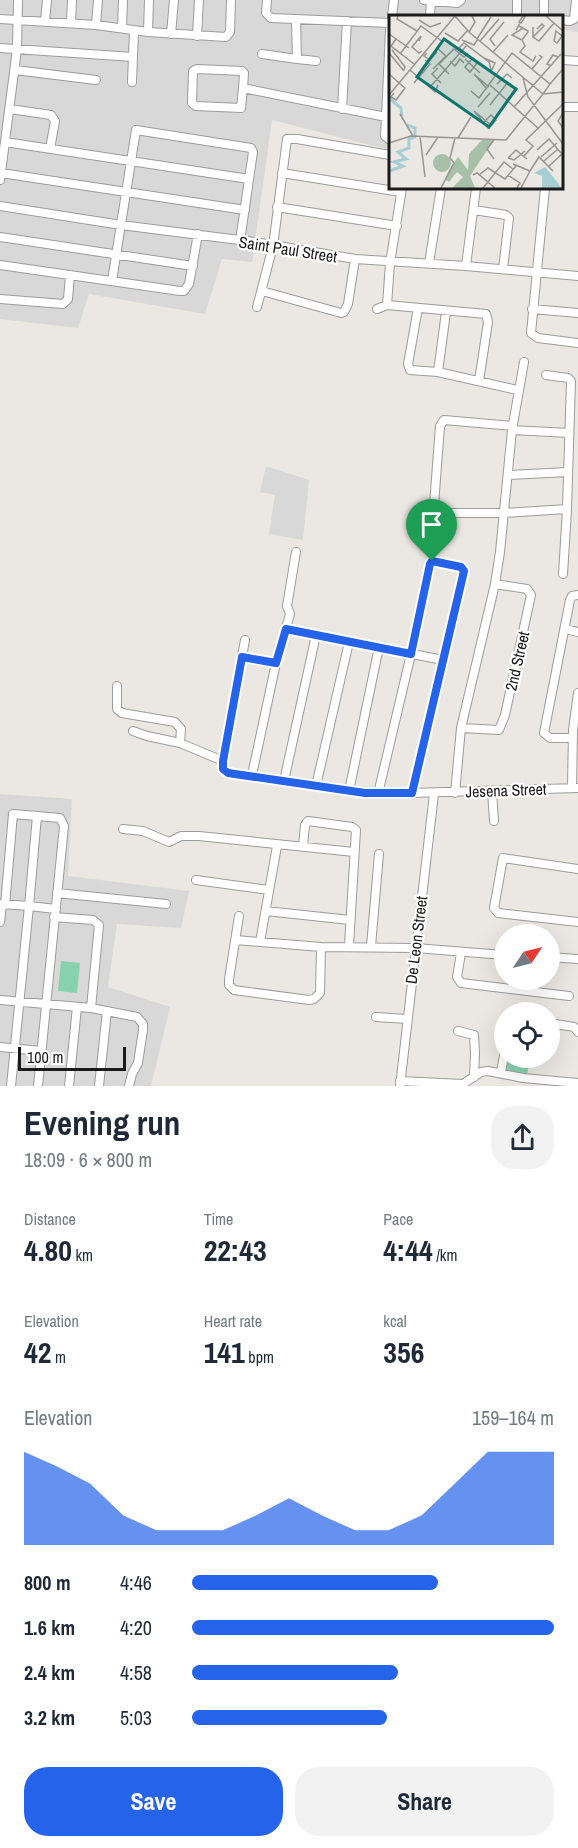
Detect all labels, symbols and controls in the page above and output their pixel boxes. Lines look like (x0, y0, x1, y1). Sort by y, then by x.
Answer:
inset map (389, 15, 563, 189)
street label: Saint Paul Street (237, 230, 339, 268)
pin (406, 499, 457, 561)
icon: arrive (415, 508, 448, 541)
street label: 2nd Street (499, 629, 535, 693)
street label: Jesena Street (465, 778, 547, 802)
street label: De Leon Street (400, 895, 432, 985)
north arrow (494, 924, 560, 990)
map controls (494, 924, 560, 1068)
button: locate (494, 1002, 560, 1068)
scale bar (18, 1044, 126, 1072)
text: 100 m (27, 1046, 63, 1068)
text: Evening run (24, 1101, 180, 1145)
button: share (491, 1106, 554, 1169)
text: 18:09 · 6 × 800 m (24, 1146, 152, 1173)
text: Distance (24, 1208, 76, 1230)
text: Time (204, 1208, 233, 1230)
text: Pace (383, 1208, 413, 1230)
text: 4.80 (24, 1230, 72, 1270)
text: 22:43 (204, 1230, 267, 1270)
text: 4:44 (383, 1230, 433, 1270)
text: km (72, 1244, 93, 1266)
text: /km (433, 1244, 457, 1266)
text: Elevation (24, 1310, 79, 1332)
text: Heart rate (204, 1310, 262, 1332)
text: kcal (383, 1310, 407, 1332)
text: 42 (24, 1332, 51, 1372)
text: 141 (204, 1332, 245, 1372)
text: 356 (383, 1332, 424, 1372)
text: m (51, 1346, 66, 1368)
text: bpm (245, 1346, 274, 1368)
text: Elevation (24, 1404, 92, 1431)
text: 159–164 m (472, 1404, 554, 1431)
text: 800 m (24, 1569, 71, 1596)
text: 4:46 (120, 1569, 152, 1596)
text: 1.6 km (24, 1614, 75, 1641)
text: 4:20 (120, 1614, 152, 1641)
text: 2.4 km (24, 1659, 75, 1686)
text: 4:58 (120, 1659, 152, 1686)
text: 3.2 km (24, 1704, 75, 1731)
text: 5:03 (120, 1704, 152, 1731)
button: Save (24, 1767, 283, 1836)
button: Share (295, 1767, 554, 1836)

